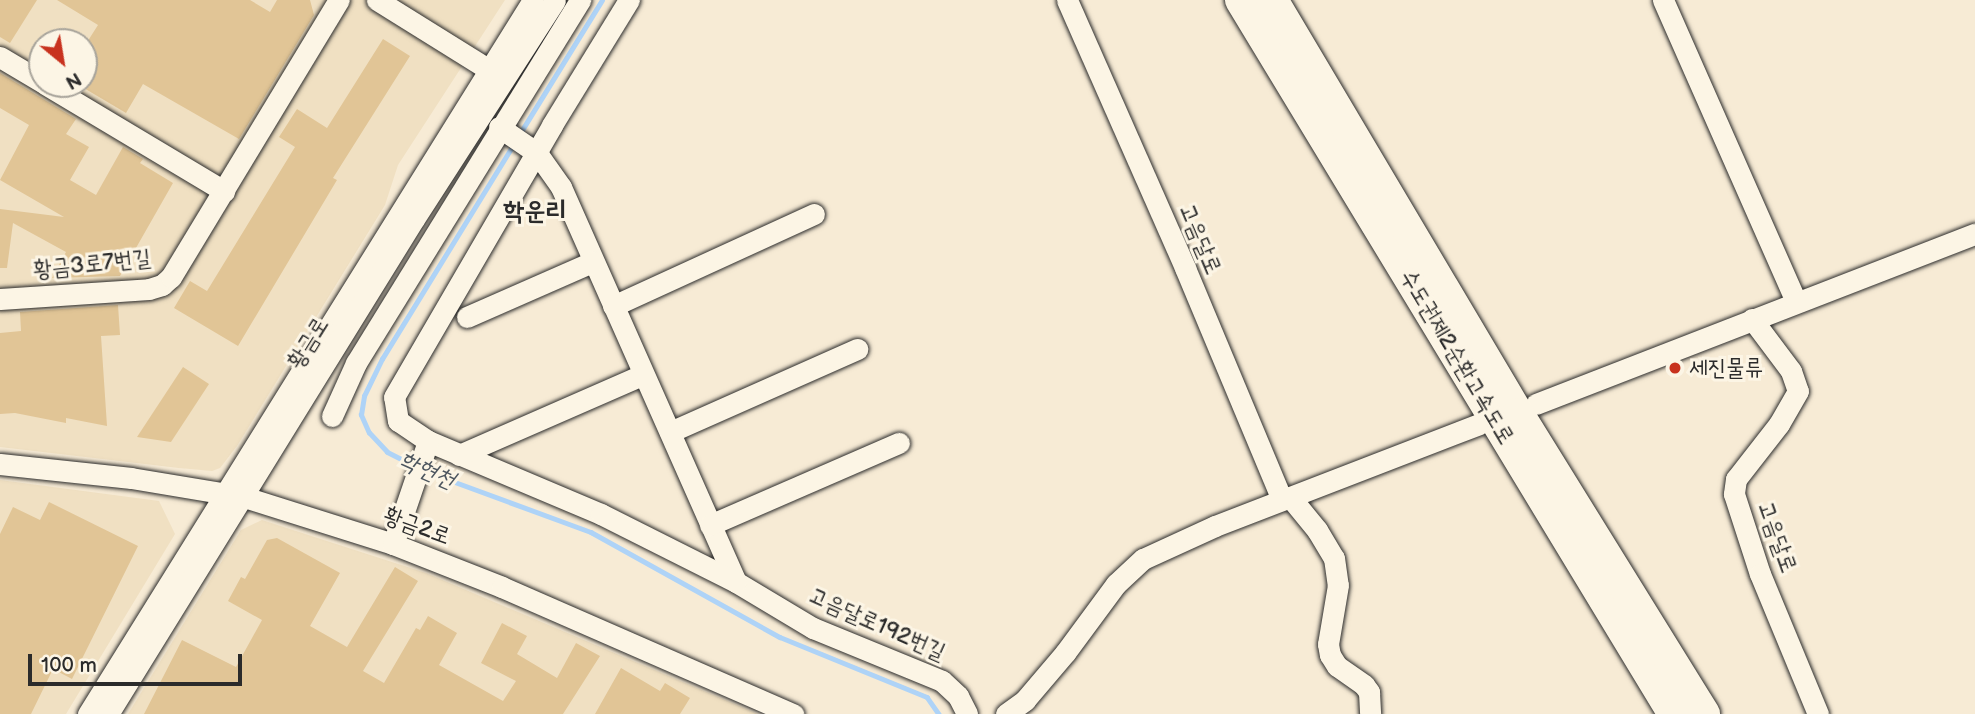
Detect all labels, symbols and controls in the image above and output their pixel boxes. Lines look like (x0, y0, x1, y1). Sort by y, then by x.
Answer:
north arrow (28, 28, 98, 98)
text: N (61, 66, 85, 93)
district label: 학운리 (504, 196, 566, 228)
street label: 고음달로 (1173, 200, 1227, 278)
street label: 황금3로7번길 (32, 244, 152, 284)
street label: 수도권제2순환고속도로 (1394, 265, 1520, 449)
street label: 황금로 (282, 312, 334, 374)
place label: 세진물류 (1689, 354, 1763, 382)
marker: 세진물류 (1667, 360, 1683, 376)
water label: 학현천 (395, 445, 459, 495)
street label: 고음달로 (1751, 497, 1803, 577)
street label: 황금2로 (380, 501, 454, 551)
street label: 고음달로192번길 (804, 582, 950, 666)
scale bar (32, 640, 245, 684)
text: 100 m (41, 653, 97, 678)

